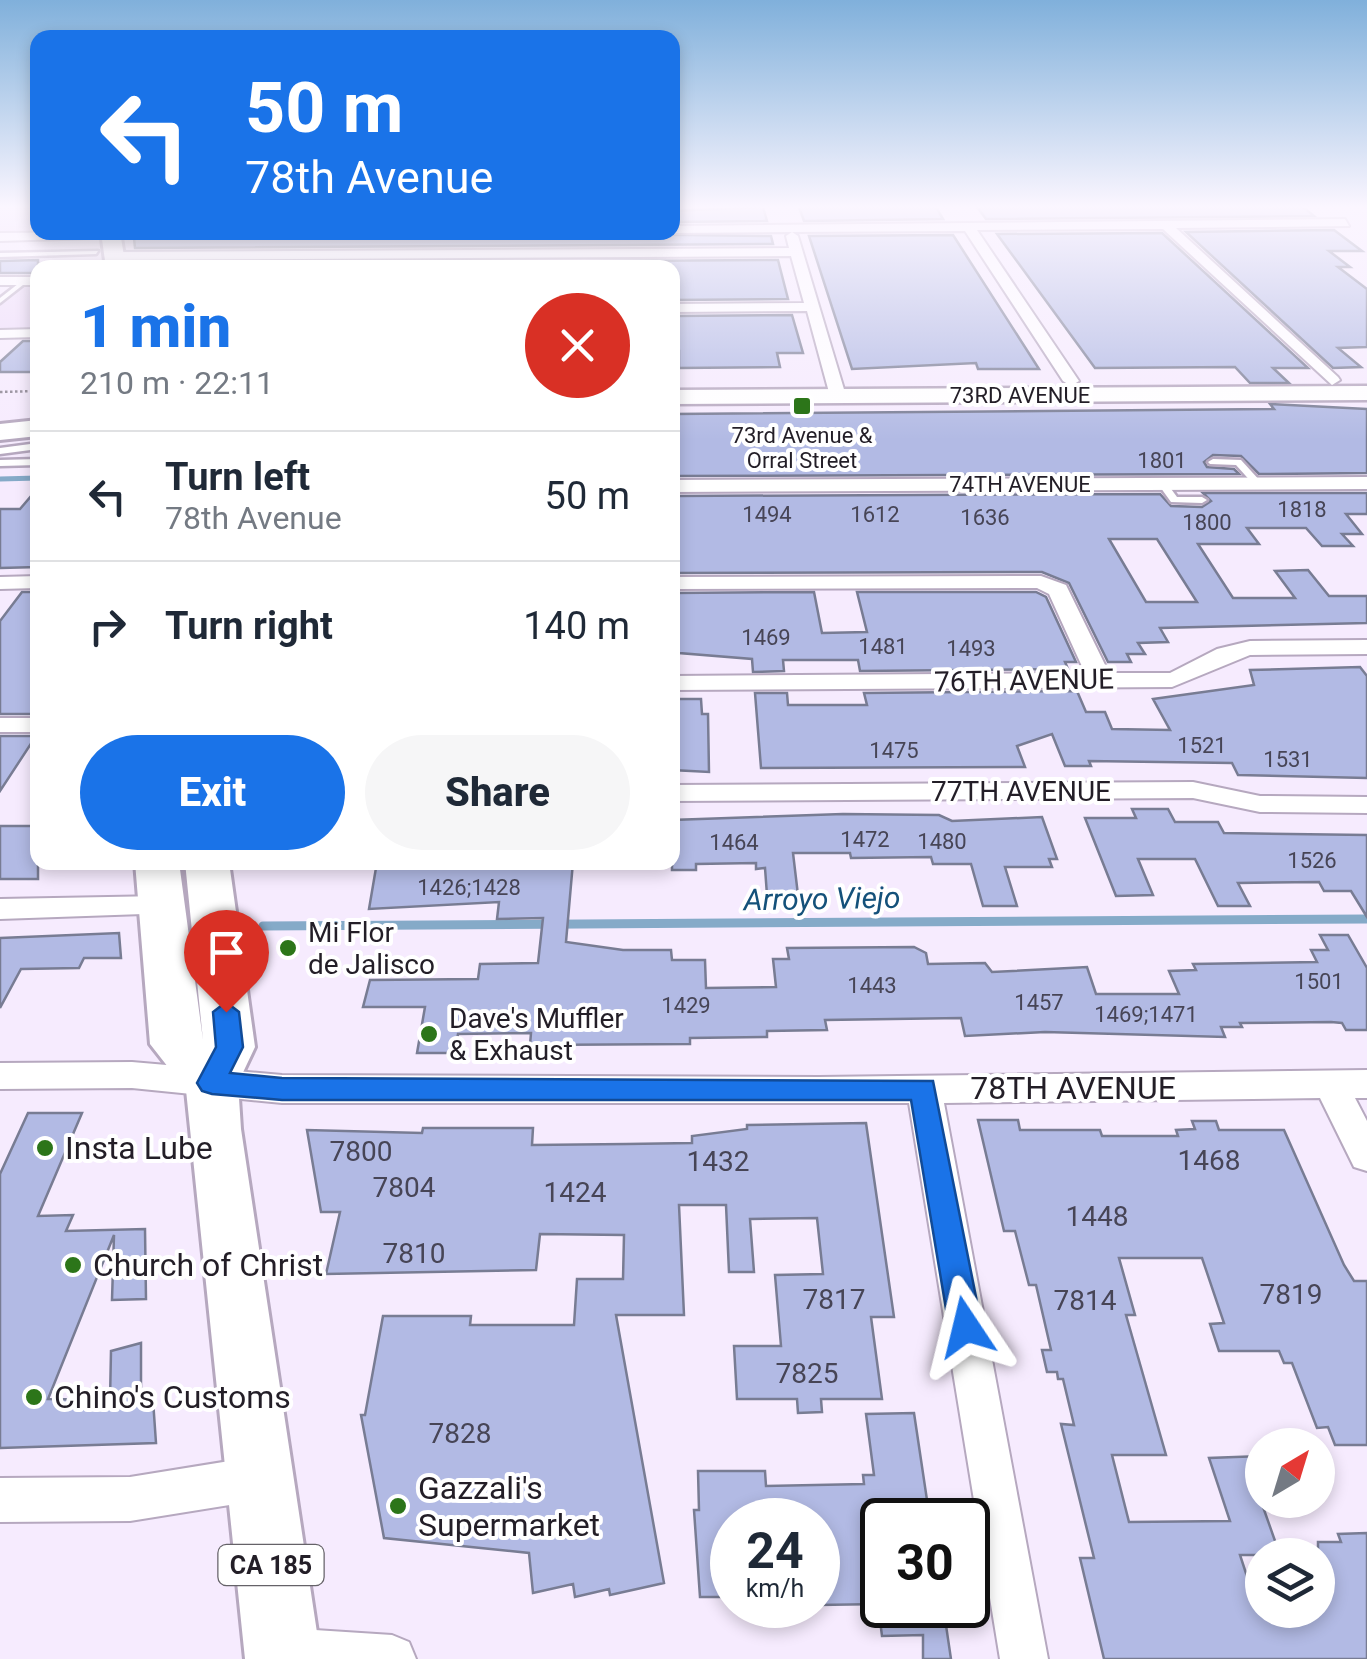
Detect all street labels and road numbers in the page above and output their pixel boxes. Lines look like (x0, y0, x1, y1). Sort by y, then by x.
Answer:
street label: 73RD AVENUE (950, 383, 1090, 408)
street label: 74TH AVENUE (949, 472, 1091, 497)
street label: 76TH AVENUE (934, 662, 1114, 699)
street label: 77TH AVENUE (931, 775, 1111, 808)
street label: 78TH AVENUE (970, 1069, 1176, 1107)
road number: CA 185 (218, 1545, 324, 1585)

